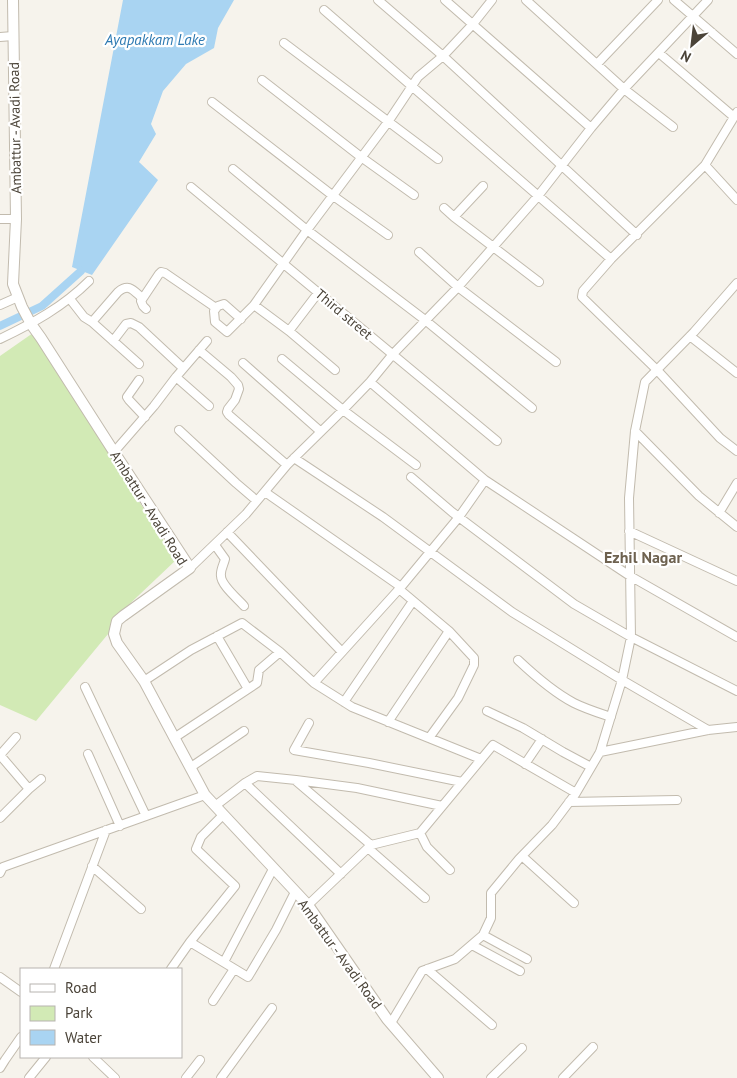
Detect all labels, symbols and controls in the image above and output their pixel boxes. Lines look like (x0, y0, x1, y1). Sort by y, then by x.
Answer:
north arrow (667, 20, 717, 70)
water label: Ayapakkam Lake (104, 30, 205, 49)
text: N (678, 46, 694, 67)
street label: Ambattur - Avadi Road (5, 62, 25, 194)
street label: Third street (312, 285, 377, 343)
street label: Ambattur - Avadi Road (106, 447, 192, 569)
district label: Ezhil Nagar (604, 547, 682, 567)
street label: Ambattur - Avadi Road (294, 895, 386, 1013)
legend (20, 968, 182, 1058)
text: Road (65, 978, 97, 997)
text: Park (65, 1003, 93, 1022)
text: Water (65, 1028, 102, 1047)

